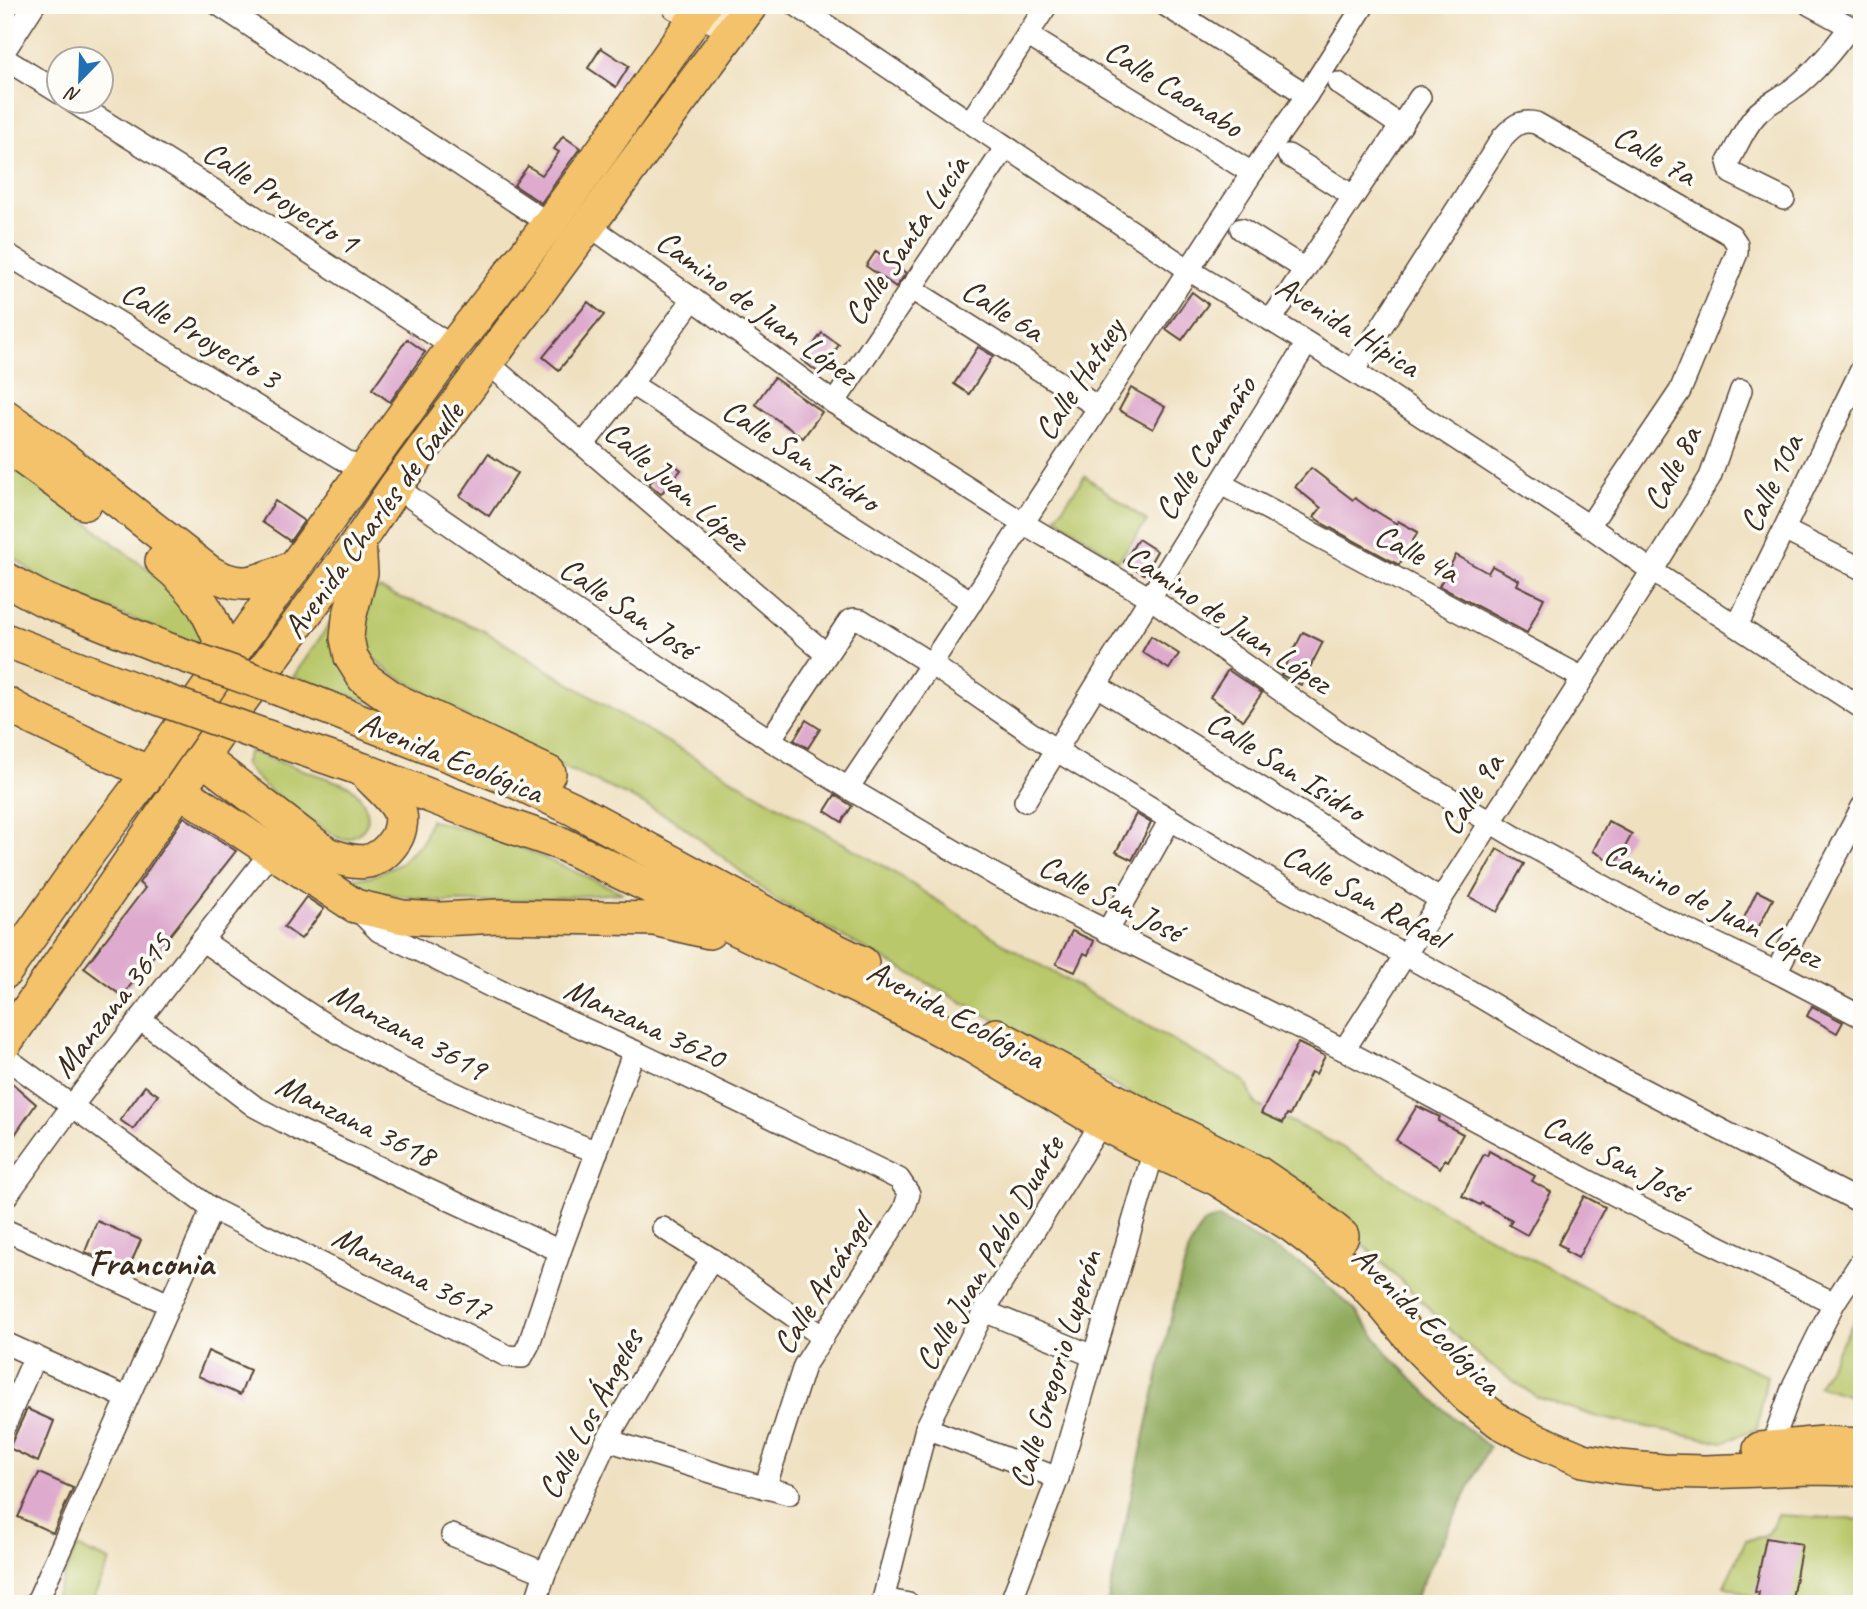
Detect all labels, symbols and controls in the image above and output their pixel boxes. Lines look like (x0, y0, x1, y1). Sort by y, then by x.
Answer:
street label: Calle Caonabo (1097, 29, 1252, 148)
north arrow (46, 46, 116, 116)
text: N (61, 80, 84, 108)
street label: Calle 7a (1606, 115, 1706, 197)
street label: Calle Proyecto 1 (195, 131, 369, 264)
street label: Calle Santa Lucía (834, 145, 980, 333)
street label: Camino de Juan López (648, 220, 868, 396)
street label: Avenida Hípica (1268, 265, 1429, 388)
street label: Calle 6a (954, 269, 1054, 353)
street label: Calle Proyecto 3 (114, 271, 290, 400)
street label: Calle Hatuey (1024, 308, 1135, 448)
street label: Calle Caamaño (1144, 366, 1267, 528)
street label: Calle San Isidro (714, 389, 890, 523)
street label: Avenida Charles de Gaulle (273, 392, 474, 647)
street label: Calle Juan López (596, 411, 760, 561)
street label: Calle 8a (1633, 416, 1712, 517)
street label: Calle 10a (1729, 425, 1814, 539)
street label: Calle 4a (1368, 514, 1468, 594)
street label: Camino de Juan López (1118, 535, 1342, 705)
street label: Calle San José (552, 547, 709, 672)
street label: Avenida Ecológica (353, 701, 551, 814)
street label: Calle San Isidro (1199, 701, 1376, 833)
street label: Calle 9a (1429, 743, 1514, 843)
street label: Camino de Juan López (1597, 832, 1831, 979)
street label: Calle San Rafael (1275, 834, 1459, 961)
street label: Calle San José (1032, 844, 1195, 955)
street label: Manzana 3615 (42, 922, 183, 1086)
street label: Avenida Ecológica (860, 950, 1053, 1079)
street label: Manzana 3620 (558, 968, 734, 1079)
street label: Manzana 3619 (322, 972, 497, 1091)
street label: Manzana 3618 (269, 1063, 446, 1178)
street label: Calle San José (1536, 1104, 1699, 1215)
street label: Calle Juan Pablo Duarte (905, 1126, 1074, 1378)
street label: Calle Arcángel (763, 1202, 884, 1362)
street label: Manzana 3617 (326, 1215, 500, 1332)
street label: Avenida Ecológica (1343, 1236, 1512, 1405)
district label: Franconia (89, 1241, 217, 1286)
street label: Calle Gregorio Luperón (999, 1244, 1111, 1493)
street label: Calle Los Ángeles (528, 1320, 654, 1506)

